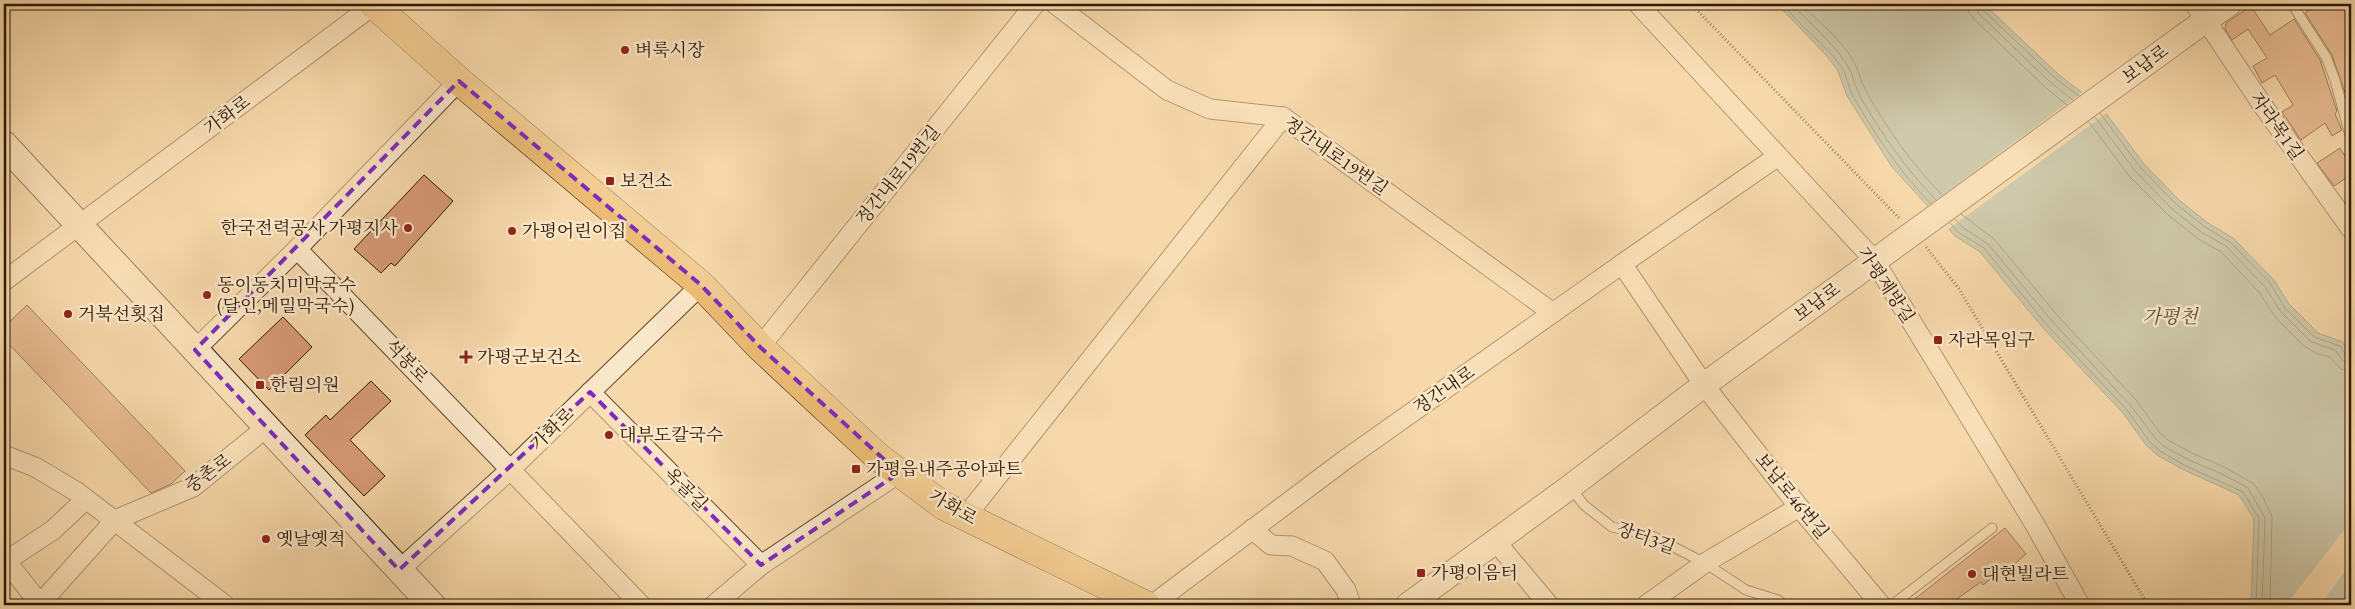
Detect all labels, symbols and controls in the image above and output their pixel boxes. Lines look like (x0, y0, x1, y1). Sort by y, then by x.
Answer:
place label: 벼룩시장 (635, 38, 705, 61)
street label: 보납로 (2117, 39, 2173, 88)
marker: 벼룩시장 (619, 44, 631, 56)
street label: 자라목1길 (2246, 87, 2309, 164)
street label: 가화로 (199, 90, 254, 139)
street label: 정간내로19번길 (1280, 111, 1393, 200)
street label: 정간내로19번길 (850, 120, 945, 229)
place label: 보건소 (620, 169, 672, 192)
marker: 보건소 (604, 175, 616, 187)
place label: 한국전력공사 가평지사 (221, 216, 399, 239)
place label: 가평어린이집 (522, 219, 626, 242)
marker: 한국전력공사 가평지사 (402, 222, 414, 234)
marker: 가평어린이집 (506, 225, 518, 237)
street label: 가평제방길 (1853, 242, 1920, 327)
place label: 동이동치미막국수 (달인,메밀막국수) (217, 273, 356, 317)
street label: 보납로 (1789, 277, 1845, 326)
marker: 동이동치미막국수 (달인,메밀막국수) (201, 289, 213, 301)
place label: 거북선횟집 (78, 302, 165, 325)
water label: 가평천 (2142, 304, 2199, 329)
marker: 거북선횟집 (62, 308, 74, 320)
place label: 자라목입구 (1948, 328, 2035, 351)
street label: 석봉로 (381, 334, 434, 387)
marker: 자라목입구 (1932, 334, 1944, 346)
place label: 가평군보건소 (477, 345, 581, 368)
marker: 가평군보건소 (459, 350, 473, 364)
street label: 정간내로 (1409, 360, 1479, 419)
place label: 한림의원 (270, 373, 340, 396)
marker: 한림의원 (254, 379, 266, 391)
street label: 가화로 (525, 402, 578, 455)
place label: 대부도칼국수 (619, 423, 723, 446)
marker: 대부도칼국수 (603, 429, 615, 441)
street label: 중촌로 (180, 448, 236, 497)
street label: 보납로46번길 (1751, 448, 1834, 543)
place label: 가평읍내주공아파트 (866, 457, 1023, 480)
street label: 옥골길 (660, 462, 713, 515)
marker: 가평읍내주공아파트 (850, 463, 862, 475)
street label: 가화로 (925, 484, 982, 530)
street label: 장터3길 (1614, 516, 1679, 559)
place label: 옛날옛적 (276, 527, 346, 550)
marker: 옛날옛적 (260, 533, 272, 545)
place label: 가평이음터 (1431, 561, 1518, 584)
place label: 대현빌라트 (1982, 562, 2070, 585)
marker: 가평이음터 (1415, 567, 1427, 579)
marker: 대현빌라트 (1966, 568, 1978, 580)

